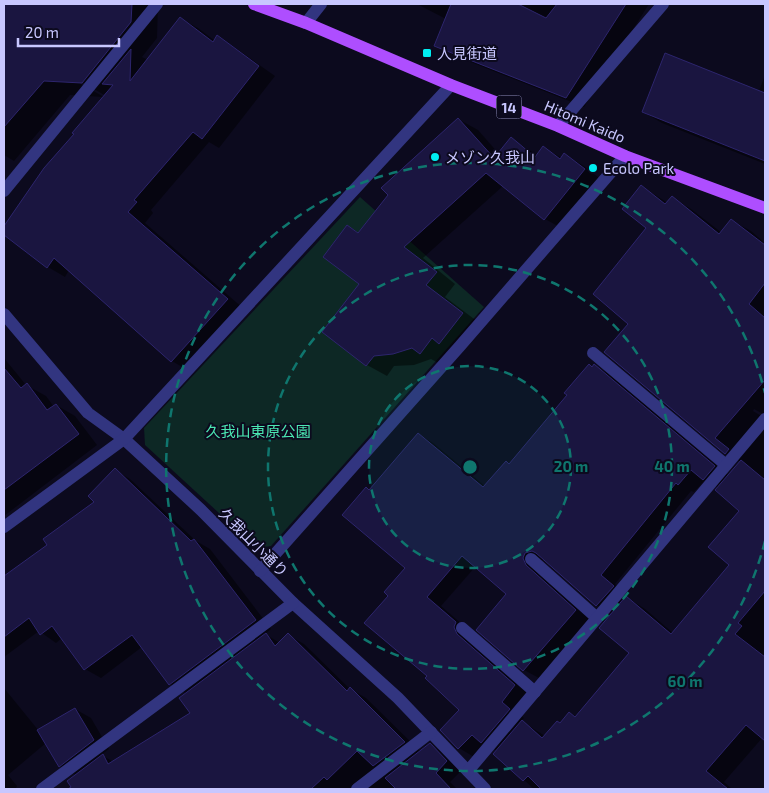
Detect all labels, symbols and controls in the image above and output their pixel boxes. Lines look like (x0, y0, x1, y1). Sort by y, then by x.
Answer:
scale bar (18, 15, 119, 47)
text: 20 m (25, 23, 59, 41)
place label: 人見街道 (437, 44, 497, 62)
marker: 人見街道 (421, 47, 433, 59)
road number: 14 (496, 95, 522, 118)
street label: Hitomi Kaido (542, 96, 628, 146)
place label: メゾン久我山 (445, 148, 535, 166)
marker: メゾン久我山 (429, 151, 441, 163)
place label: Ecolo Park (603, 159, 674, 177)
marker: Ecolo Park (587, 162, 599, 174)
park label: 久我山東原公園 (205, 422, 311, 440)
text: 20 m (554, 457, 588, 475)
text: 40 m (654, 457, 690, 475)
centre of rings (461, 458, 479, 476)
street label: 久我山小通り (216, 504, 292, 580)
text: 60 m (668, 672, 702, 690)

